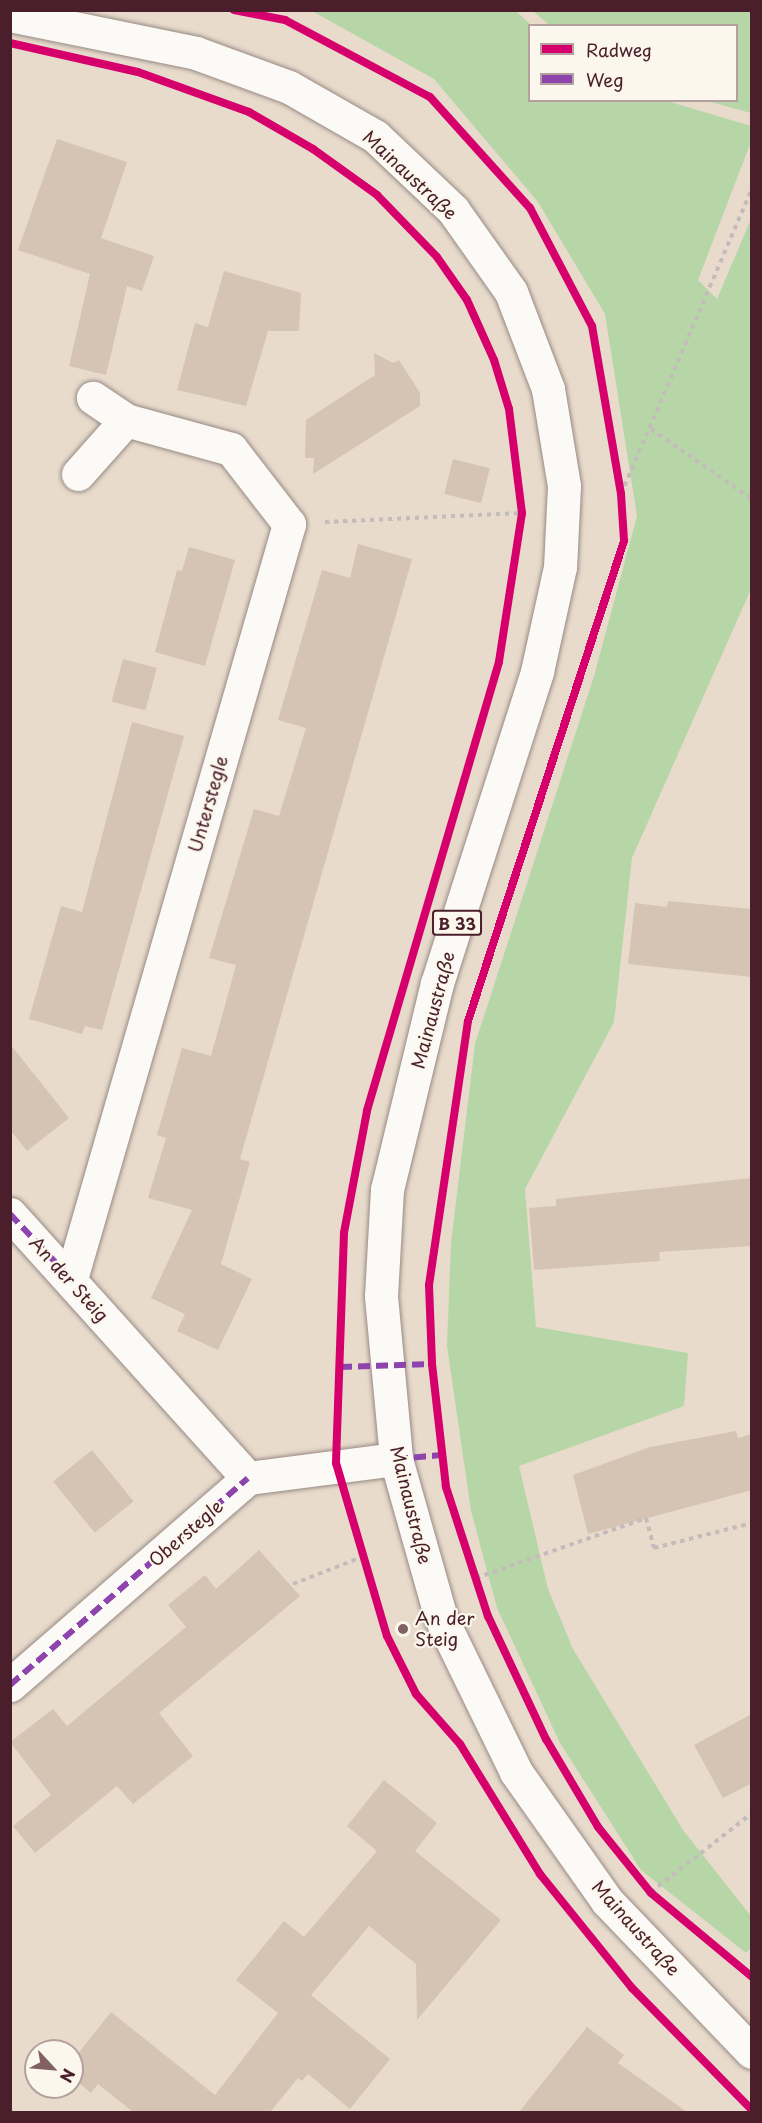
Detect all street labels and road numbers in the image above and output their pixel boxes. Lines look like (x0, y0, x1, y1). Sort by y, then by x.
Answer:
street label: Mainaustraße (358, 126, 462, 224)
street label: Unterstegle (184, 753, 232, 855)
road number: B 33 (432, 910, 482, 936)
street label: Mainaustraße (407, 949, 459, 1071)
street label: An der Steig (25, 1232, 113, 1326)
street label: Mainaustraße (386, 1444, 436, 1566)
street label: Oberstegle (145, 1495, 227, 1571)
street label: Mainaustraße (588, 1876, 684, 1980)

